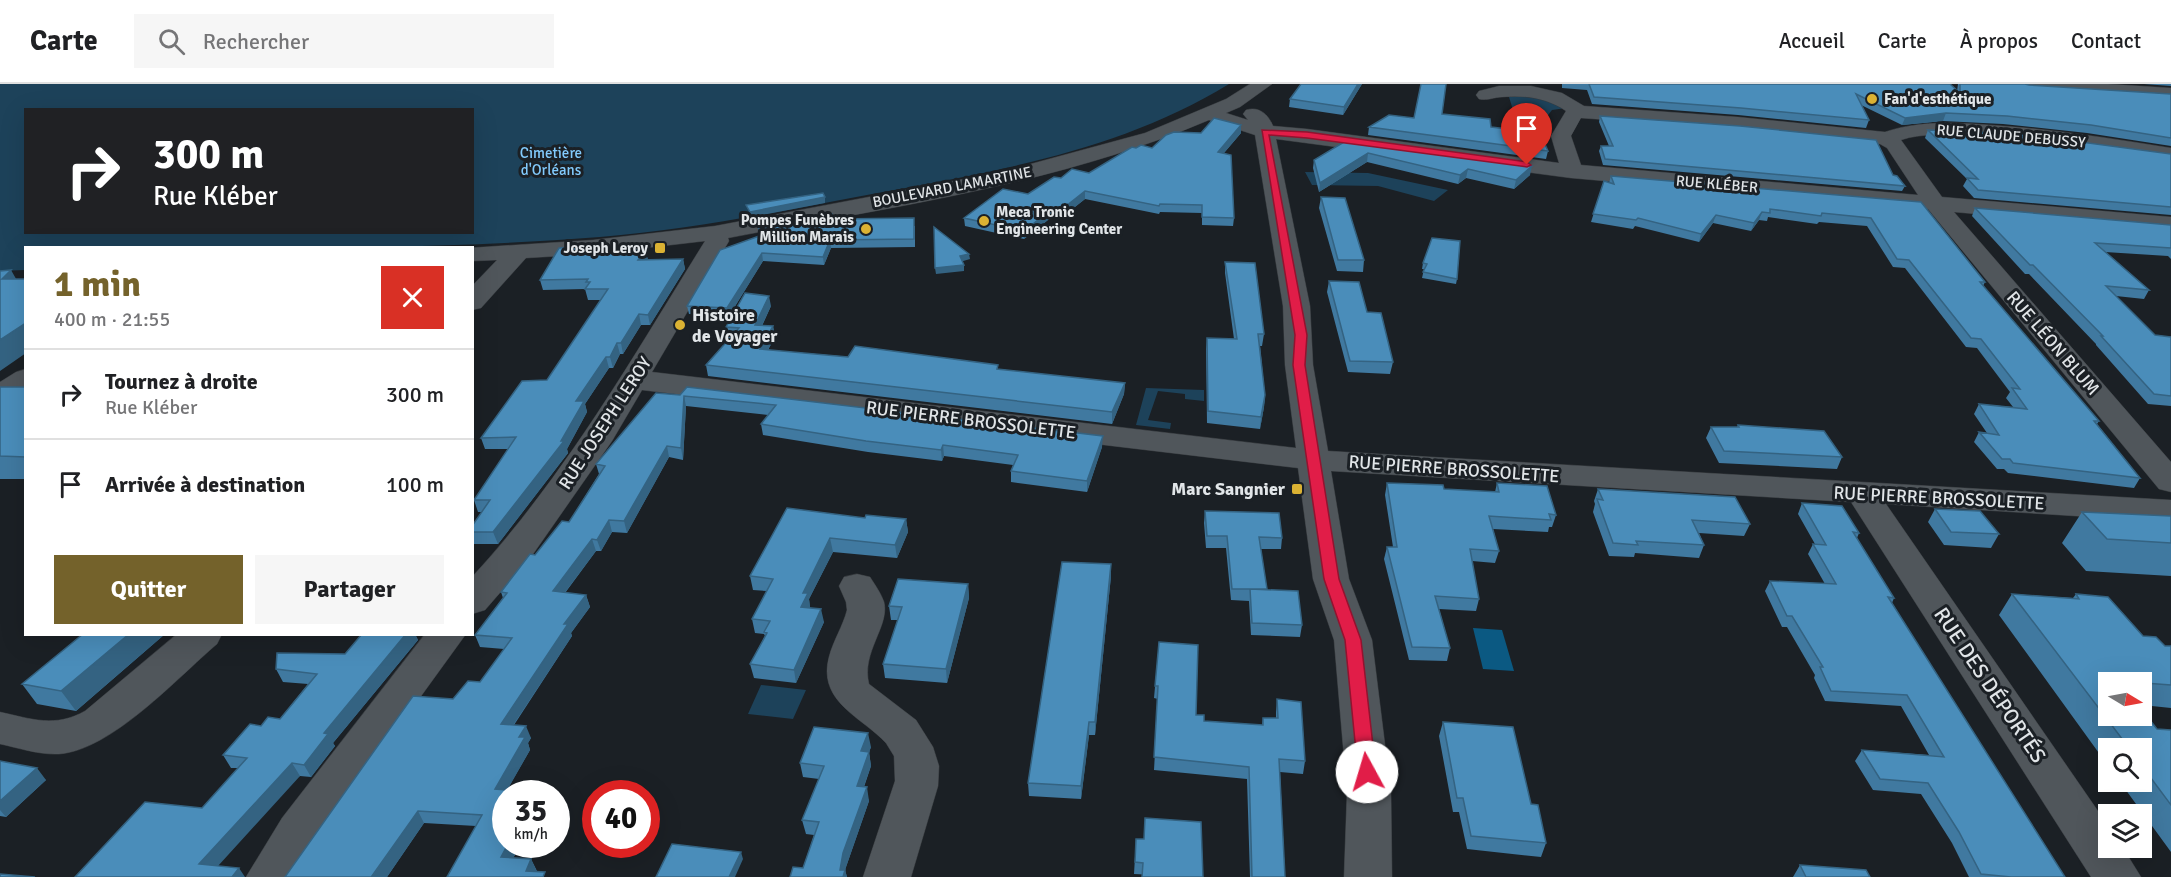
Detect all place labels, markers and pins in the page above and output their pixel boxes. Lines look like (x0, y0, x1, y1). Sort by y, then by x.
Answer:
place label: Fan'd'esthétique (1884, 90, 1991, 108)
marker: Fan'd'esthétique (1865, 92, 1879, 106)
pin (1501, 103, 1552, 165)
place label: Meca Tronic Engineering Center (996, 203, 1122, 238)
place label: Pompes Funèbres Million Marais (741, 211, 854, 246)
marker: Meca Tronic Engineering Center (977, 214, 991, 228)
marker: Pompes Funèbres Million Marais (859, 222, 873, 236)
place label: Joseph Leroy (563, 239, 649, 257)
marker: Joseph Leroy (653, 241, 667, 255)
place label: Histoire de Voyager (692, 304, 778, 347)
marker: Histoire de Voyager (673, 318, 687, 332)
place label: Marc Sangnier (1171, 478, 1286, 500)
marker: Marc Sangnier (1290, 482, 1304, 496)

